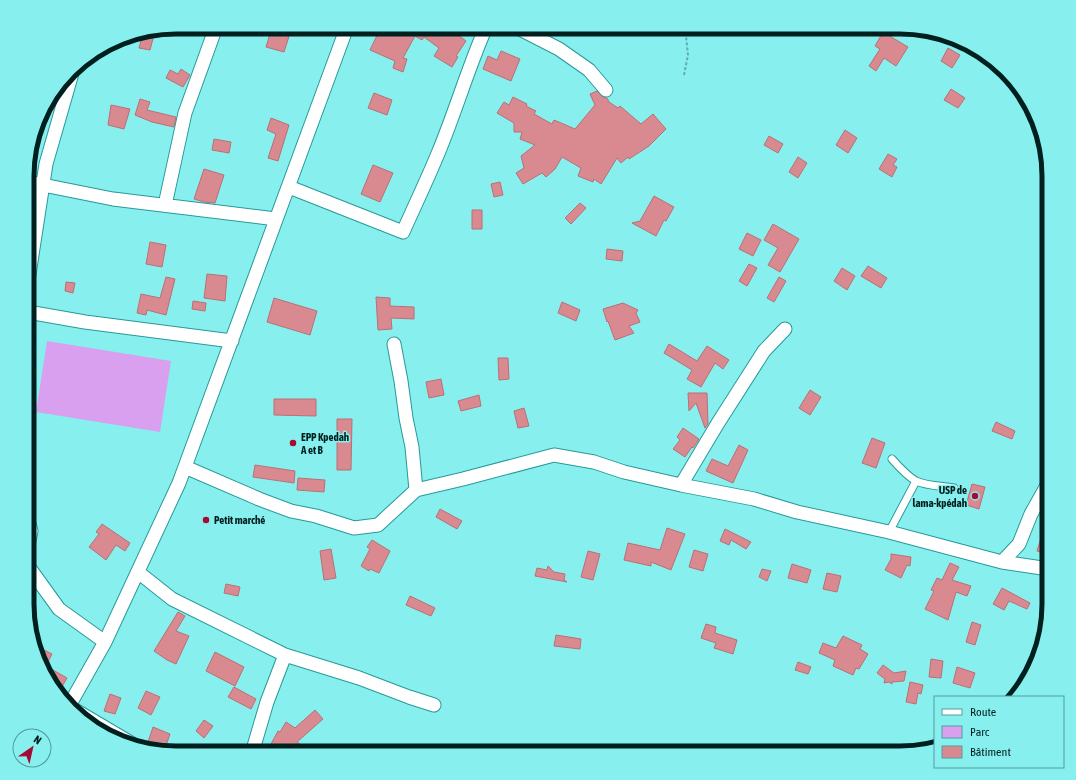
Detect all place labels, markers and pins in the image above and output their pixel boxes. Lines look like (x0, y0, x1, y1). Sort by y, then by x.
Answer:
place label: EPP Kpedah A et B (300, 431, 349, 456)
marker: EPP Kpedah A et B (288, 438, 298, 448)
place label: USP de lama-kpédah (913, 484, 967, 509)
marker: USP de lama-kpédah (970, 491, 980, 501)
place label: Petit marché (214, 514, 265, 526)
marker: Petit marché (201, 515, 211, 525)

